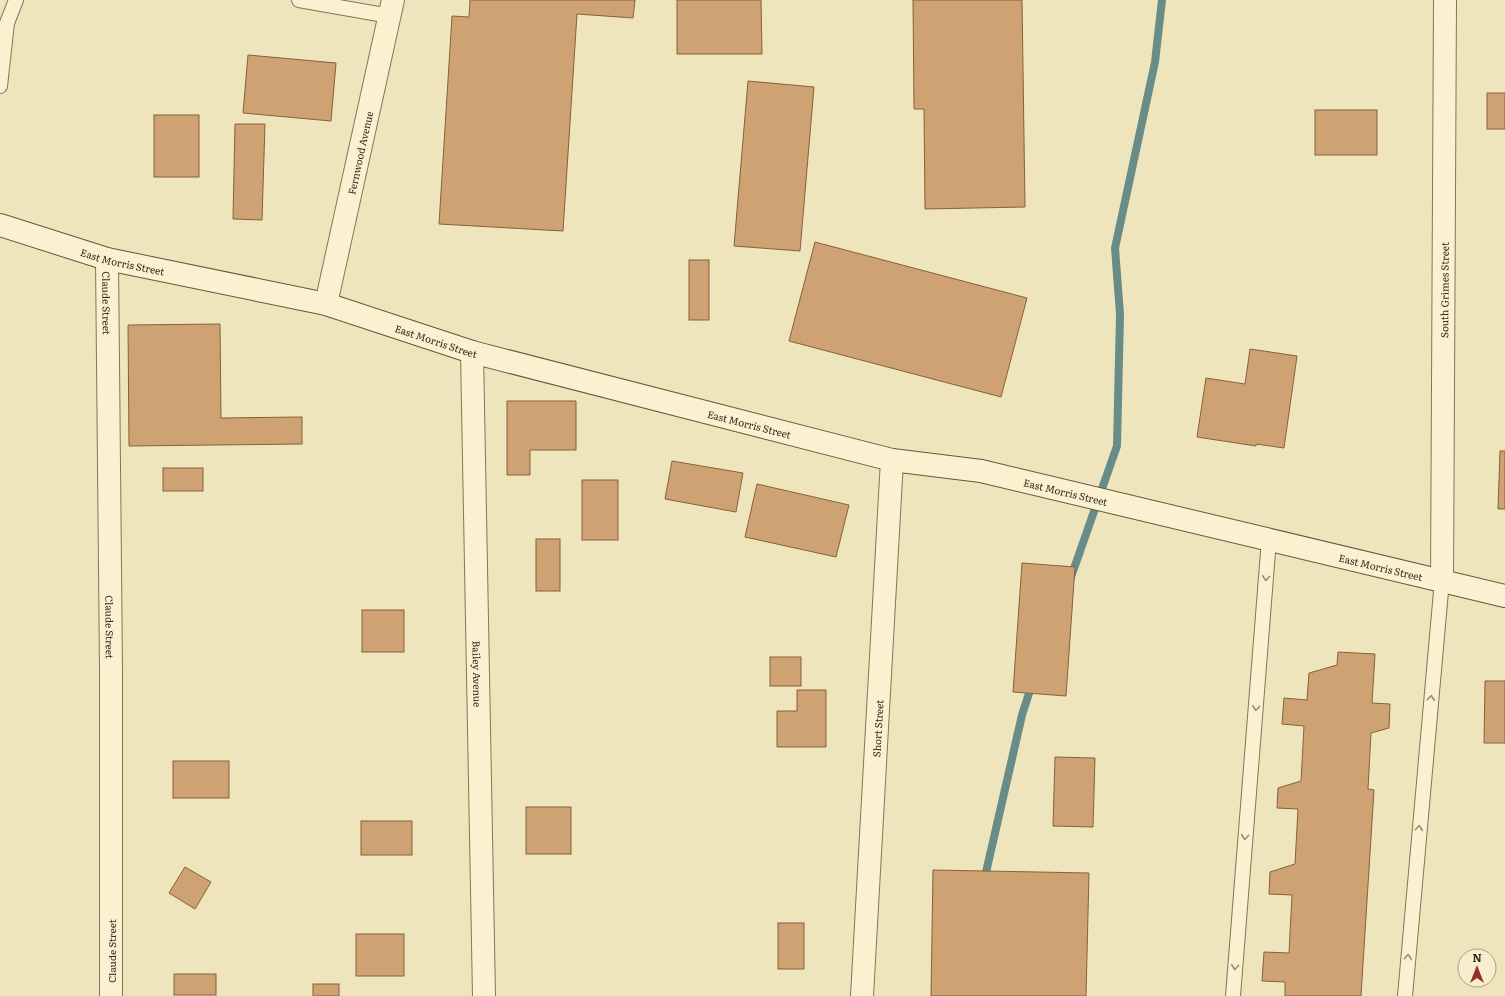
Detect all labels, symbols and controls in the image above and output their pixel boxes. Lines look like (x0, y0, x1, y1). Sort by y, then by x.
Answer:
street label: Fernwood Avenue (343, 109, 376, 196)
street label: South Grimes Street (1436, 242, 1451, 338)
street label: East Morris Street (79, 244, 166, 278)
street label: Claude Street (100, 271, 115, 335)
street label: East Morris Street (393, 320, 479, 361)
street label: East Morris Street (706, 405, 793, 441)
street label: East Morris Street (1022, 474, 1109, 508)
street label: East Morris Street (1337, 549, 1424, 584)
one-way arrow (1262, 575, 1271, 581)
street label: Claude Street (103, 595, 118, 659)
street label: Bailey Avenue (470, 641, 486, 707)
one-way arrow (1426, 695, 1435, 701)
street label: Short Street (868, 699, 886, 758)
one-way arrow (1251, 705, 1260, 711)
one-way arrow (1415, 825, 1424, 831)
one-way arrow (1241, 834, 1250, 840)
street label: Claude Street (104, 919, 119, 983)
north arrow (1457, 948, 1497, 988)
text: N (1472, 949, 1482, 965)
one-way arrow (1404, 954, 1413, 960)
one-way arrow (1231, 964, 1240, 970)

